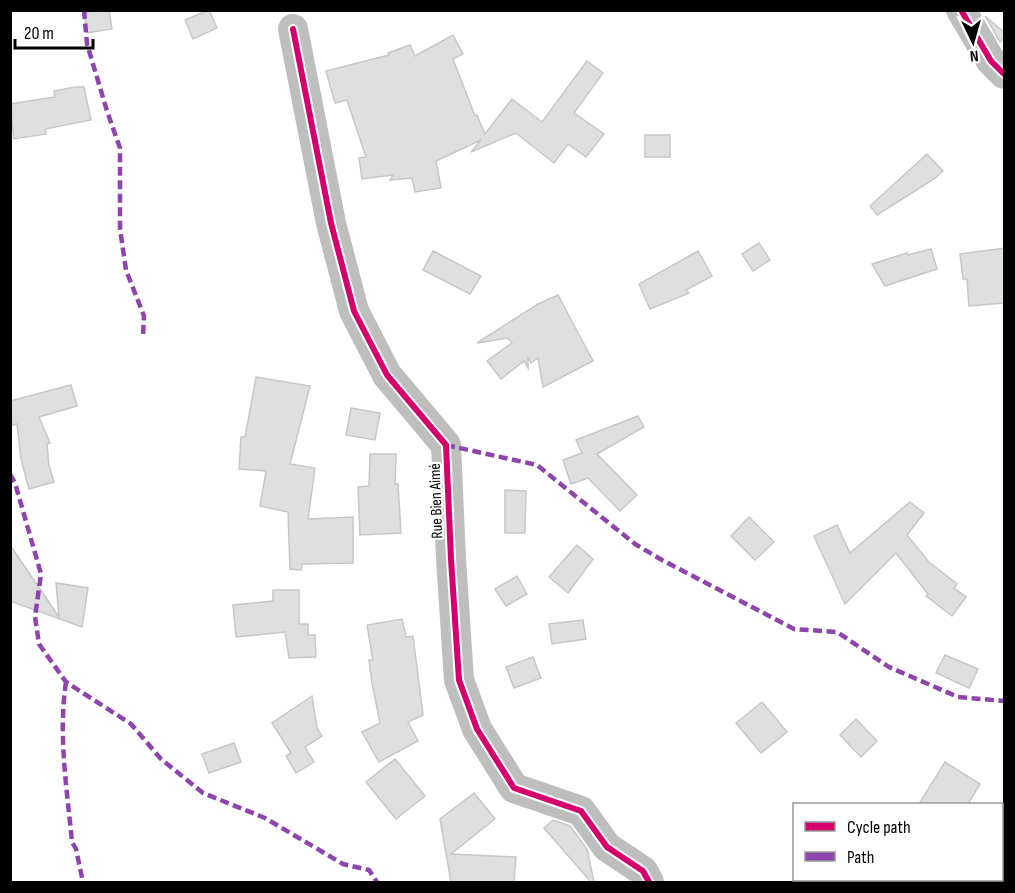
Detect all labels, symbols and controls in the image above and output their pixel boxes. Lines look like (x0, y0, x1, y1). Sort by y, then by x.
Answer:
scale bar (15, 12, 93, 50)
north arrow (943, 12, 1003, 72)
text: 20 m (24, 23, 54, 44)
text: N (969, 46, 979, 65)
street label: Rue Bien Aimé (426, 463, 447, 539)
legend (793, 803, 1003, 881)
text: Cycle path (847, 817, 911, 838)
text: Path (847, 847, 875, 868)

